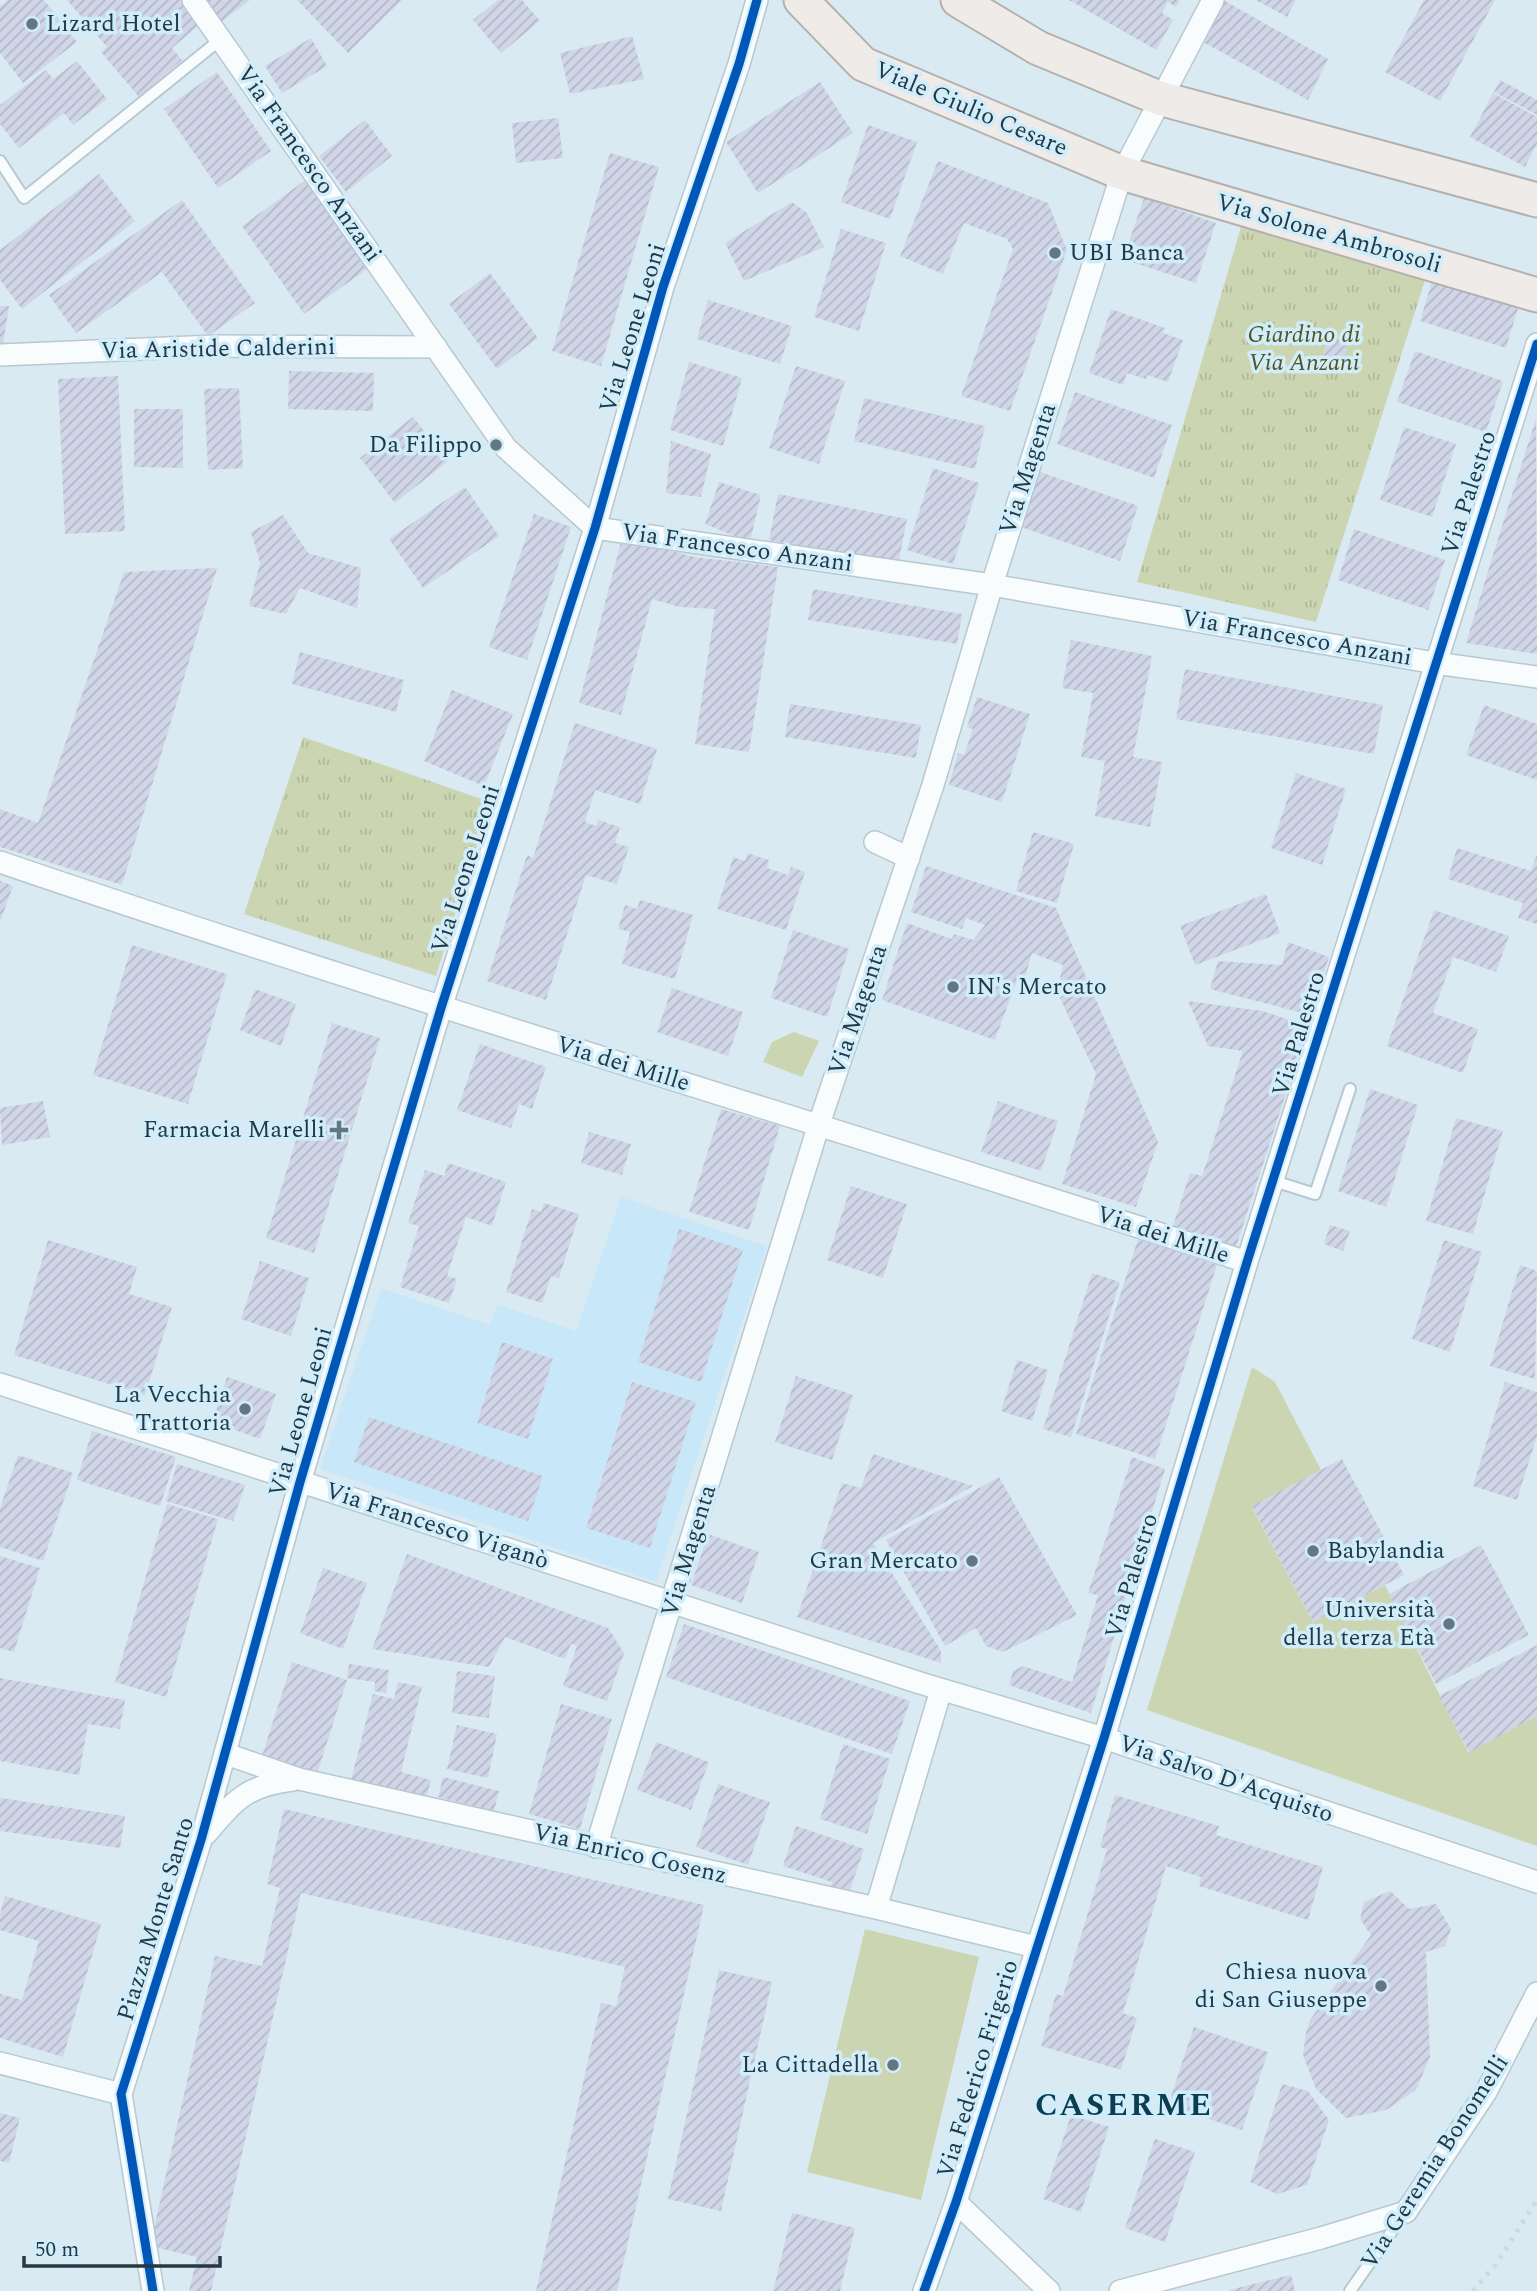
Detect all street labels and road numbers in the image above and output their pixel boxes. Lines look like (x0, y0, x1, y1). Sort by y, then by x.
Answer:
street label: Viale Giulio Cesare (869, 52, 1073, 166)
street label: Via Francesco Anzani (227, 58, 391, 270)
street label: Via Solone Ambrosoli (1212, 185, 1446, 283)
street label: Via Leone Leoni (590, 239, 676, 417)
street label: Via Aristide Calderini (100, 329, 336, 369)
street label: Via Magenta (990, 398, 1066, 539)
street label: Via Palestro (1432, 426, 1506, 560)
street label: Via Francesco Anzani (619, 514, 855, 582)
street label: Via Francesco Anzani (1179, 600, 1415, 676)
street label: Via Leone Leoni (422, 780, 510, 958)
street label: Via Magenta (819, 939, 897, 1080)
street label: Via Palestro (1263, 967, 1335, 1101)
street label: Via dei Mille (552, 1027, 694, 1101)
street label: Via dei Mille (1092, 1197, 1234, 1273)
street label: Via Leone Leoni (260, 1323, 342, 1501)
street label: Via Francesco Viganò (321, 1473, 553, 1579)
street label: Via Magenta (652, 1480, 726, 1621)
street label: Via Palestro (1096, 1509, 1168, 1643)
street label: Via Salvo D'Acquisto (1114, 1725, 1338, 1833)
street label: Piazza Monte Santo (108, 1813, 204, 2025)
street label: Via Enrico Cosenz (530, 1814, 730, 1894)
street label: Via Federico Frigerio (928, 1955, 1028, 2183)
street label: Via Geremia Bonomelli (1352, 2047, 1518, 2277)

